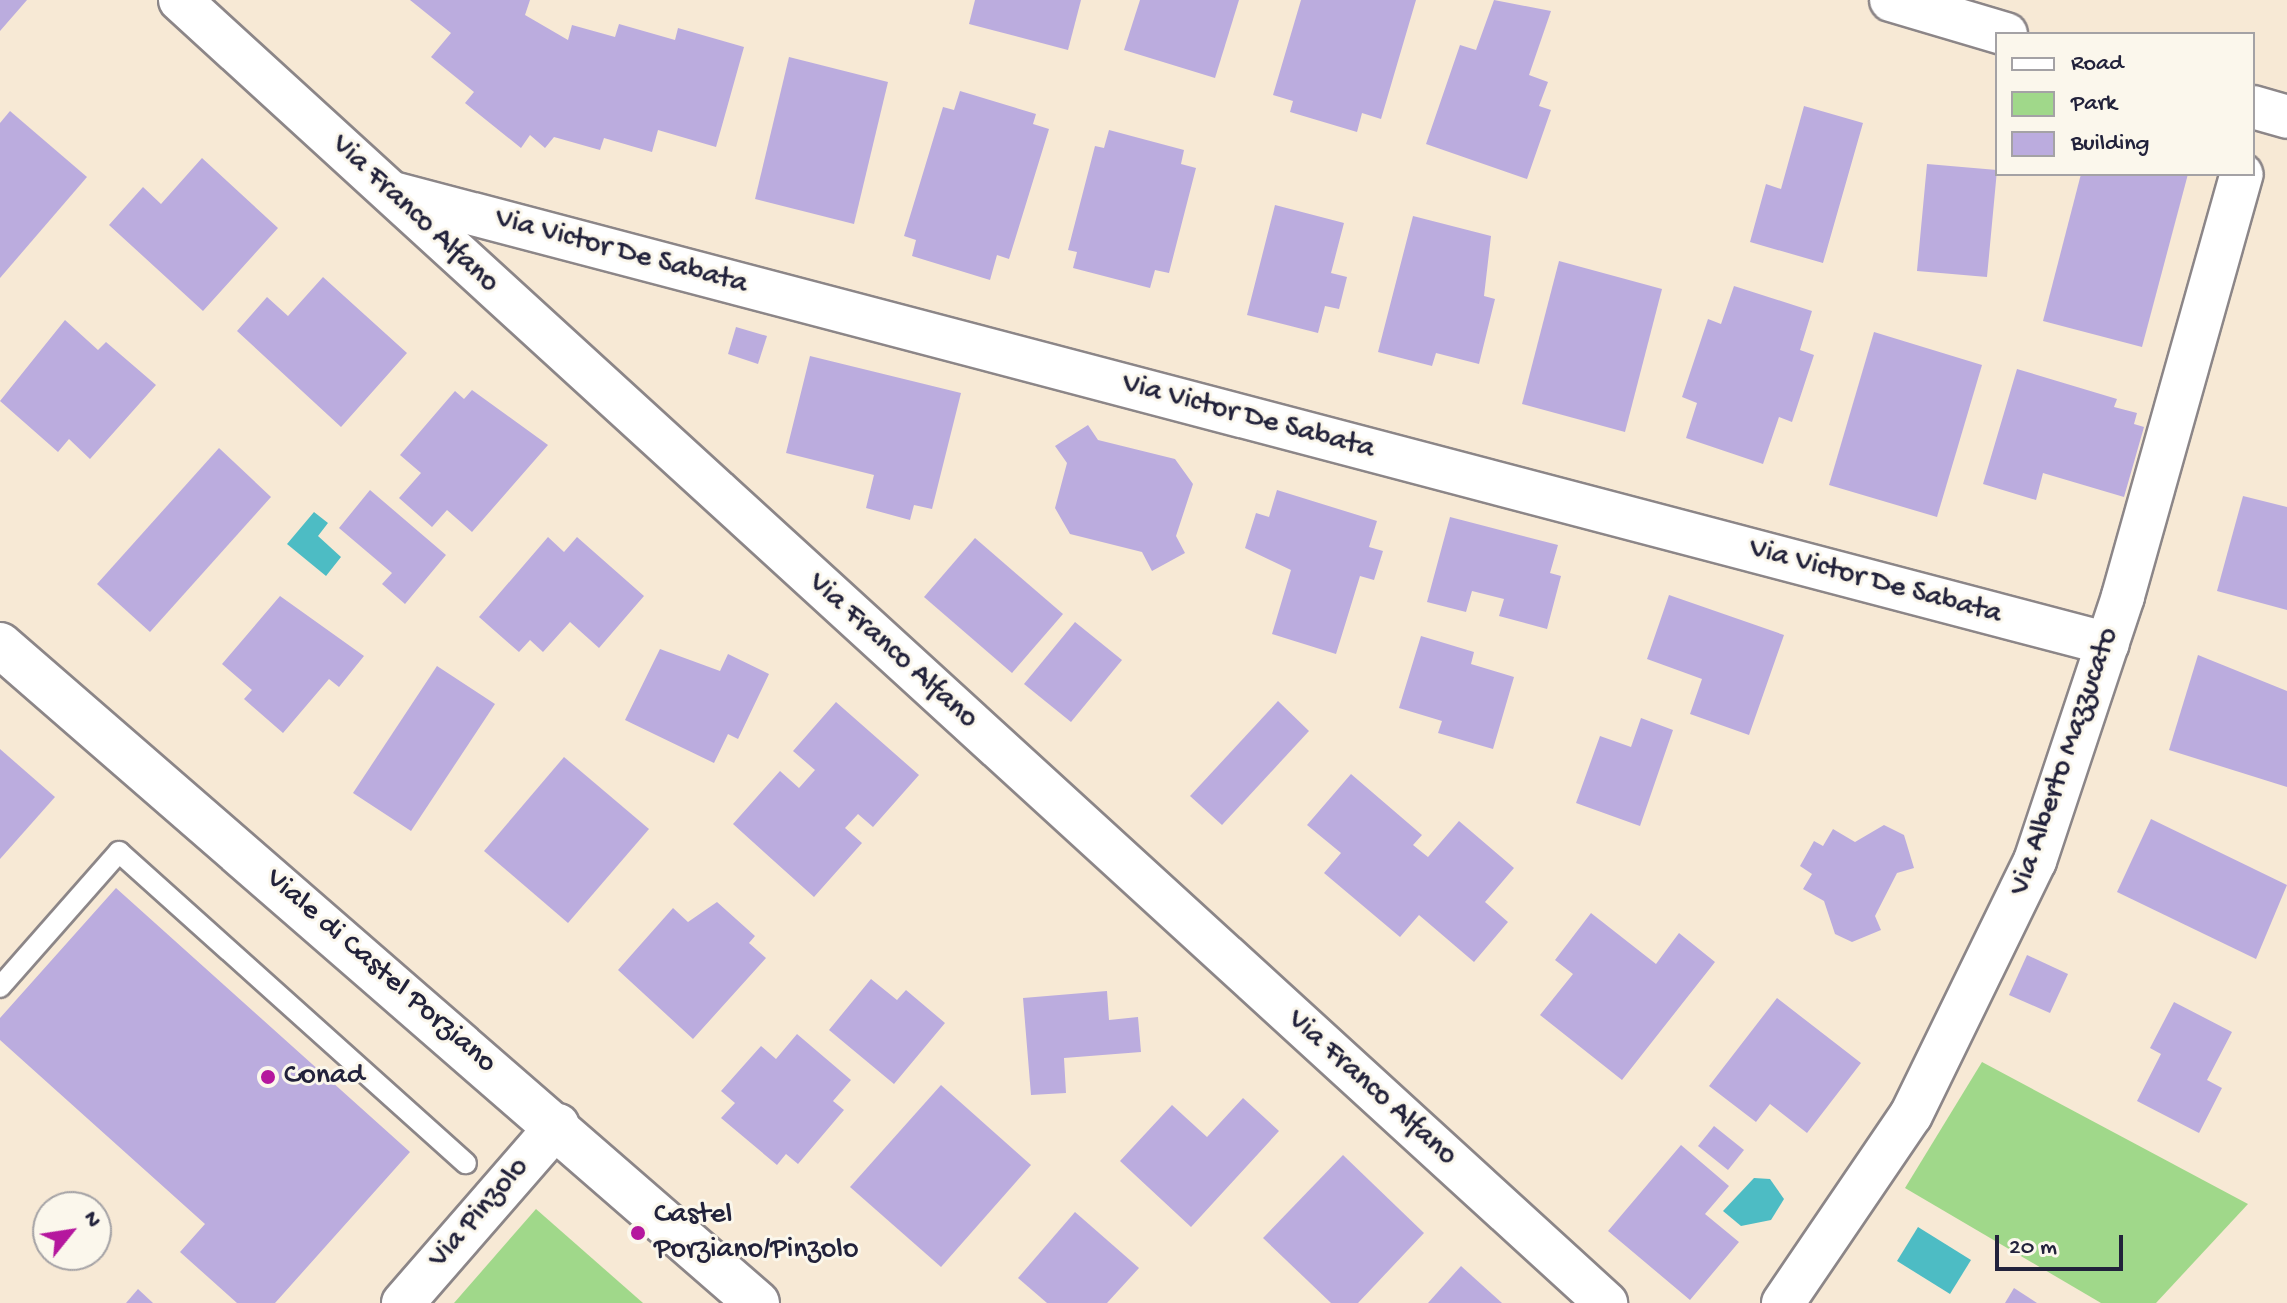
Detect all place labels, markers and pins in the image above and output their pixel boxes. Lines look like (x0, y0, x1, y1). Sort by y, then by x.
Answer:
place label: Conad (284, 1059, 364, 1095)
marker: Conad (259, 1068, 277, 1086)
place label: Castel Porziano/Pinzolo (654, 1198, 858, 1268)
marker: Castel Porziano/Pinzolo (629, 1224, 647, 1242)

